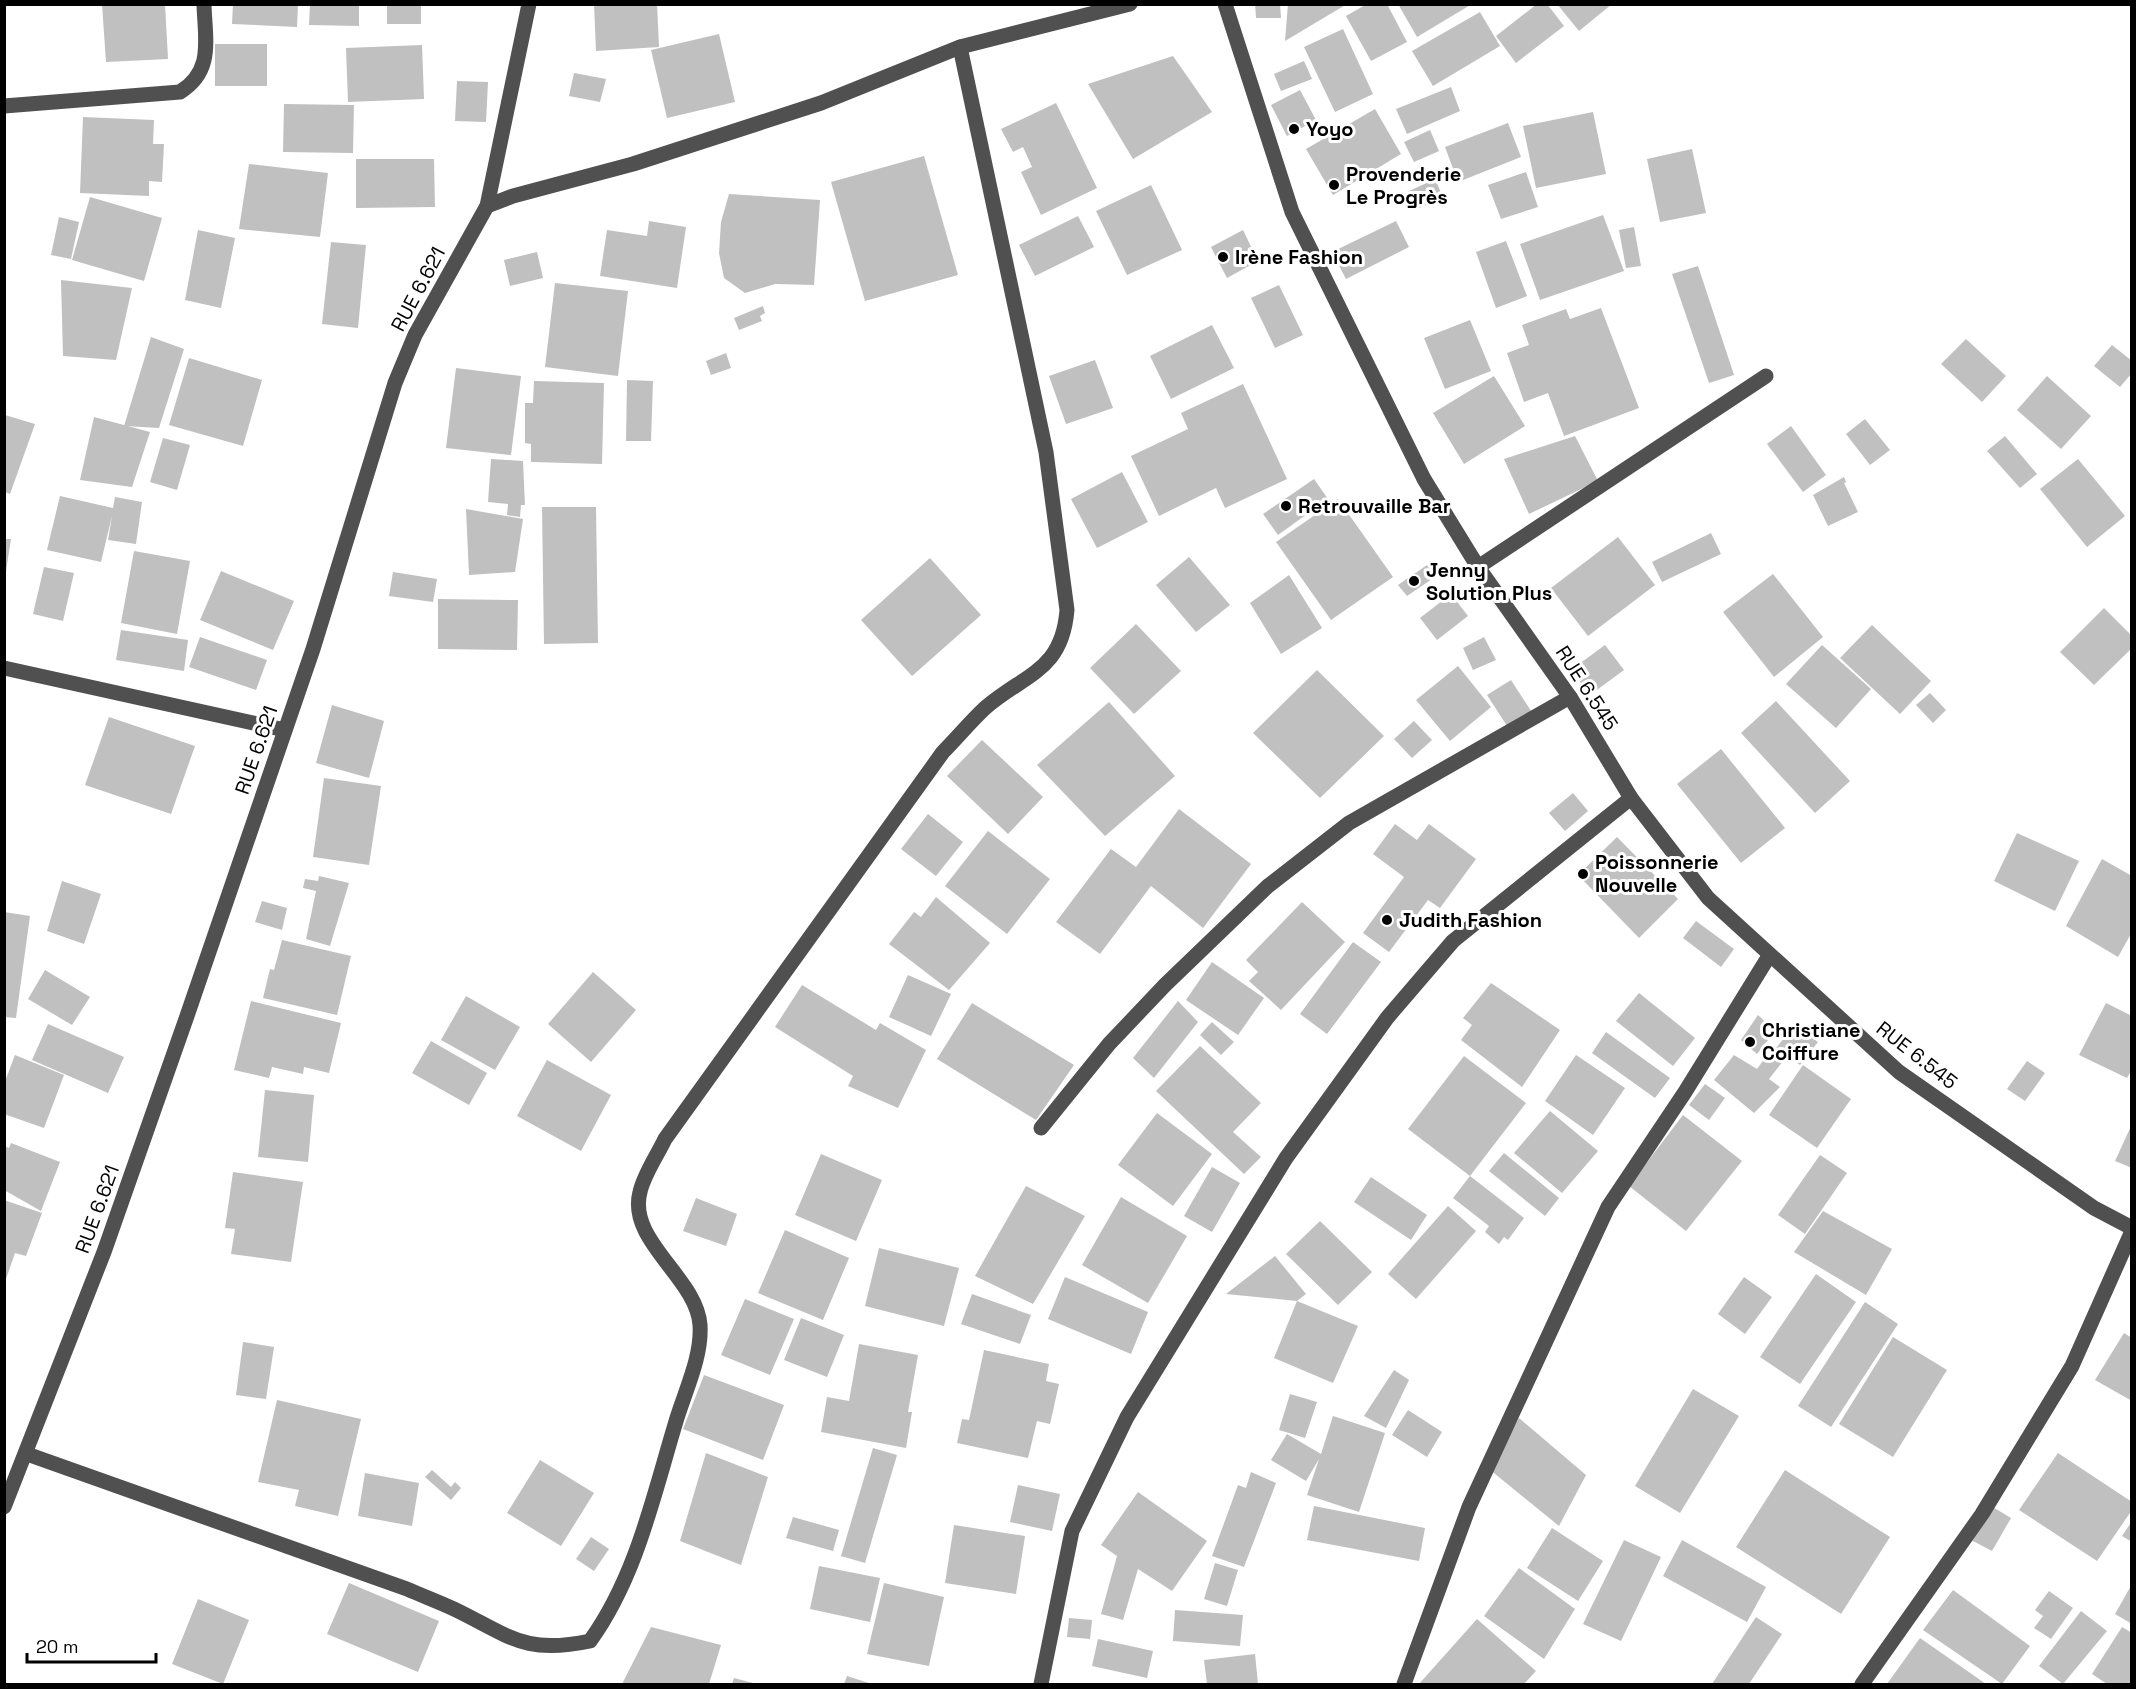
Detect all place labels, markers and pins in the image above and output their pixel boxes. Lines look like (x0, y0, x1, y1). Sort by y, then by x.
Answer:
place label: Yoyo (1306, 116, 1354, 142)
marker: Yoyo (1287, 122, 1301, 136)
place label: Provenderie Le Progrès (1346, 161, 1461, 210)
marker: Provenderie Le Progrès (1327, 178, 1341, 192)
place label: Irène Fashion (1235, 244, 1363, 270)
marker: Irène Fashion (1216, 250, 1230, 264)
place label: Retrouvaille Bar (1298, 493, 1451, 519)
marker: Retrouvaille Bar (1279, 499, 1293, 513)
place label: Jenny Solution Plus (1426, 557, 1552, 606)
marker: Jenny Solution Plus (1407, 574, 1421, 588)
place label: Poissonnerie Nouvelle (1595, 849, 1719, 898)
marker: Poissonnerie Nouvelle (1576, 867, 1590, 881)
place label: Judith Fashion (1399, 907, 1542, 933)
marker: Judith Fashion (1380, 913, 1394, 927)
place label: Christiane Coiffure (1762, 1017, 1861, 1066)
marker: Christiane Coiffure (1743, 1035, 1757, 1049)

